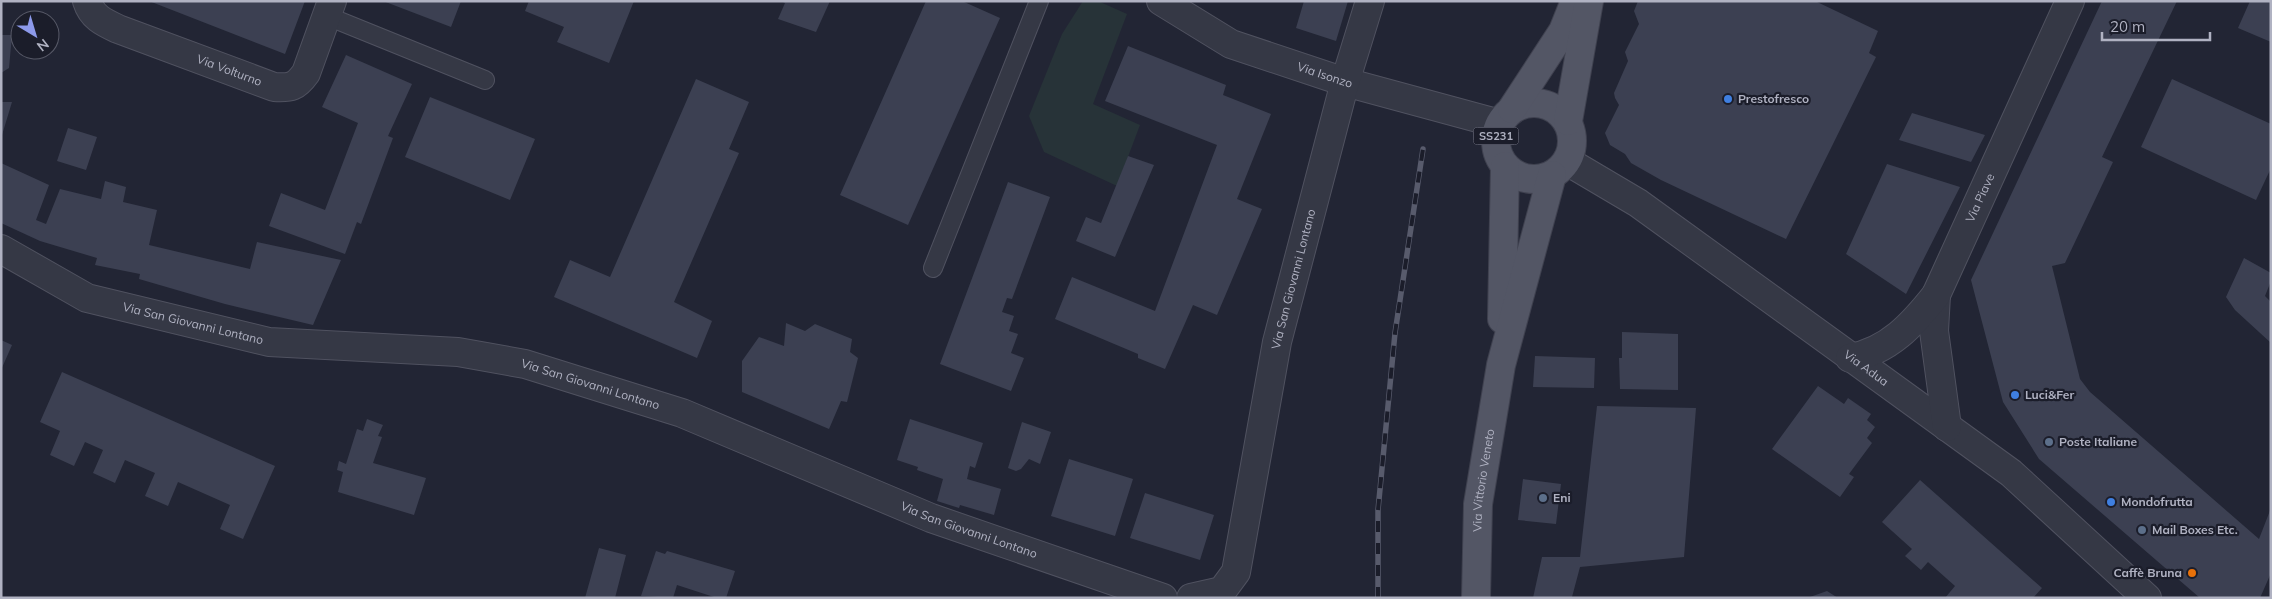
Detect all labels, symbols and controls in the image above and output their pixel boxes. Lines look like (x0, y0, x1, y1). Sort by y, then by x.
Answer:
north arrow (10, 10, 60, 60)
scale bar (2102, 10, 2210, 42)
text: 20 m (2110, 17, 2145, 36)
text: N (33, 35, 53, 56)
street label: Via Volturno (195, 51, 264, 89)
street label: Via Isonzo (1295, 59, 1354, 91)
place label: Prestofresco (1738, 91, 1809, 106)
marker: Prestofresco (1722, 93, 1734, 105)
road number: SS231 (1474, 128, 1518, 144)
street label: Via Piave (1962, 171, 1997, 224)
street label: Via San Giovanni Lontano (1268, 207, 1318, 350)
street label: Via San Giovanni Lontano (121, 299, 265, 347)
street label: Via Adua (1841, 346, 1892, 389)
street label: Via San Giovanni Lontano (519, 355, 662, 413)
place label: Luci&Fer (2025, 387, 2074, 402)
marker: Luci&Fer (2009, 389, 2021, 401)
street label: Via Vittorio Veneto (1469, 428, 1497, 532)
place label: Poste Italiane (2059, 434, 2137, 449)
marker: Poste Italiane (2043, 436, 2055, 448)
place label: Eni (1553, 490, 1571, 505)
marker: Eni (1537, 492, 1549, 504)
place label: Mondofrutta (2121, 494, 2193, 509)
marker: Mondofrutta (2105, 496, 2117, 508)
street label: Via San Giovanni Lontano (898, 498, 1039, 561)
place label: Mail Boxes Etc. (2152, 522, 2238, 537)
marker: Mail Boxes Etc. (2136, 524, 2148, 536)
place label: Caffè Bruna (2113, 565, 2182, 580)
marker: Caffè Bruna (2186, 567, 2198, 579)

